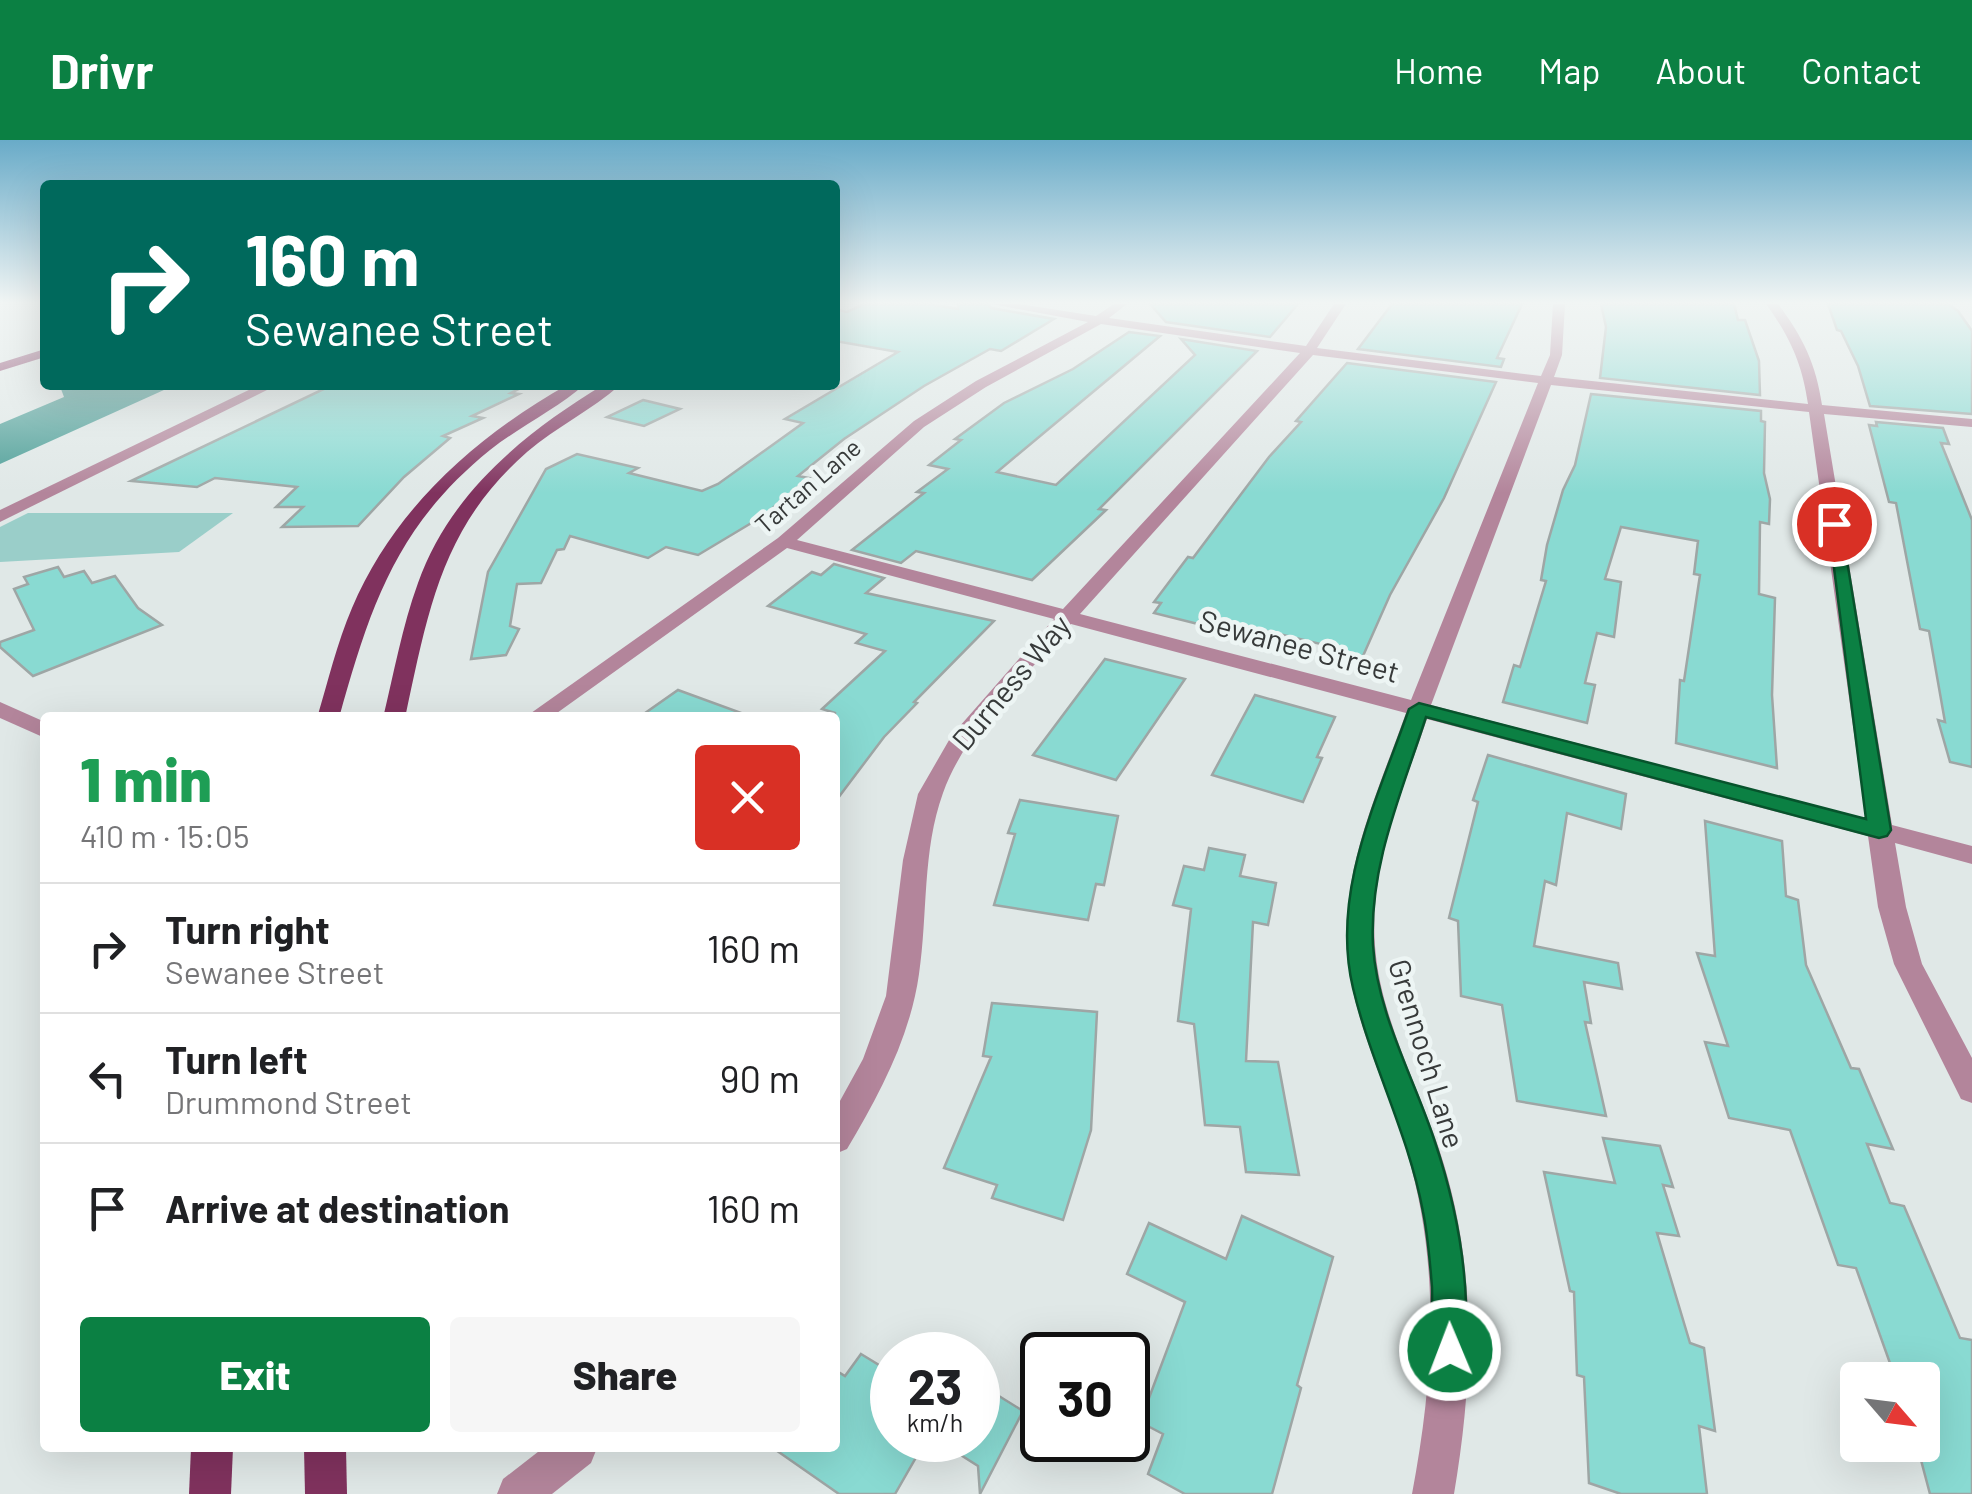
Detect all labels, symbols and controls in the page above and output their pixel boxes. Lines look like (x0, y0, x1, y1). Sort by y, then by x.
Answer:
text: Drivr (50, 41, 154, 99)
text: Home (1394, 49, 1483, 91)
text: Map (1538, 49, 1601, 91)
text: About (1656, 49, 1746, 91)
text: Contact (1801, 49, 1922, 91)
text: 160 m (245, 216, 420, 300)
icon: right (80, 220, 210, 350)
text: Sewanee Street (245, 301, 553, 355)
street label: Tartan Lane (748, 431, 866, 539)
pin (1792, 482, 1877, 567)
icon: arrive (1807, 497, 1862, 552)
street label: Sewanee Street (1196, 601, 1403, 689)
street label: Durness Way (944, 607, 1077, 757)
text: 1 min (80, 742, 212, 814)
button: close (695, 745, 800, 850)
text: 410 m · 15:05 (80, 816, 249, 854)
text: Turn right (165, 906, 330, 952)
icon: right (80, 921, 135, 976)
text: 160 m (707, 925, 800, 971)
text: Sewanee Street (165, 952, 384, 990)
street label: Grennoch Lane (1382, 955, 1474, 1152)
text: Turn left (165, 1036, 308, 1082)
icon: left (80, 1051, 135, 1106)
text: 90 m (720, 1055, 800, 1101)
text: Drummond Street (165, 1082, 412, 1120)
icon: arrive (80, 1181, 135, 1236)
text: Arrive at destination (165, 1185, 510, 1231)
text: 160 m (707, 1185, 800, 1231)
position arrow (1398, 1298, 1502, 1402)
button: Exit (80, 1317, 430, 1432)
button: Share (450, 1317, 800, 1432)
speed limit sign: 30 (1020, 1332, 1150, 1462)
text: 23 (908, 1355, 962, 1415)
north arrow (1840, 1362, 1940, 1462)
map controls (1840, 1362, 1940, 1462)
text: km/h (907, 1407, 963, 1437)

